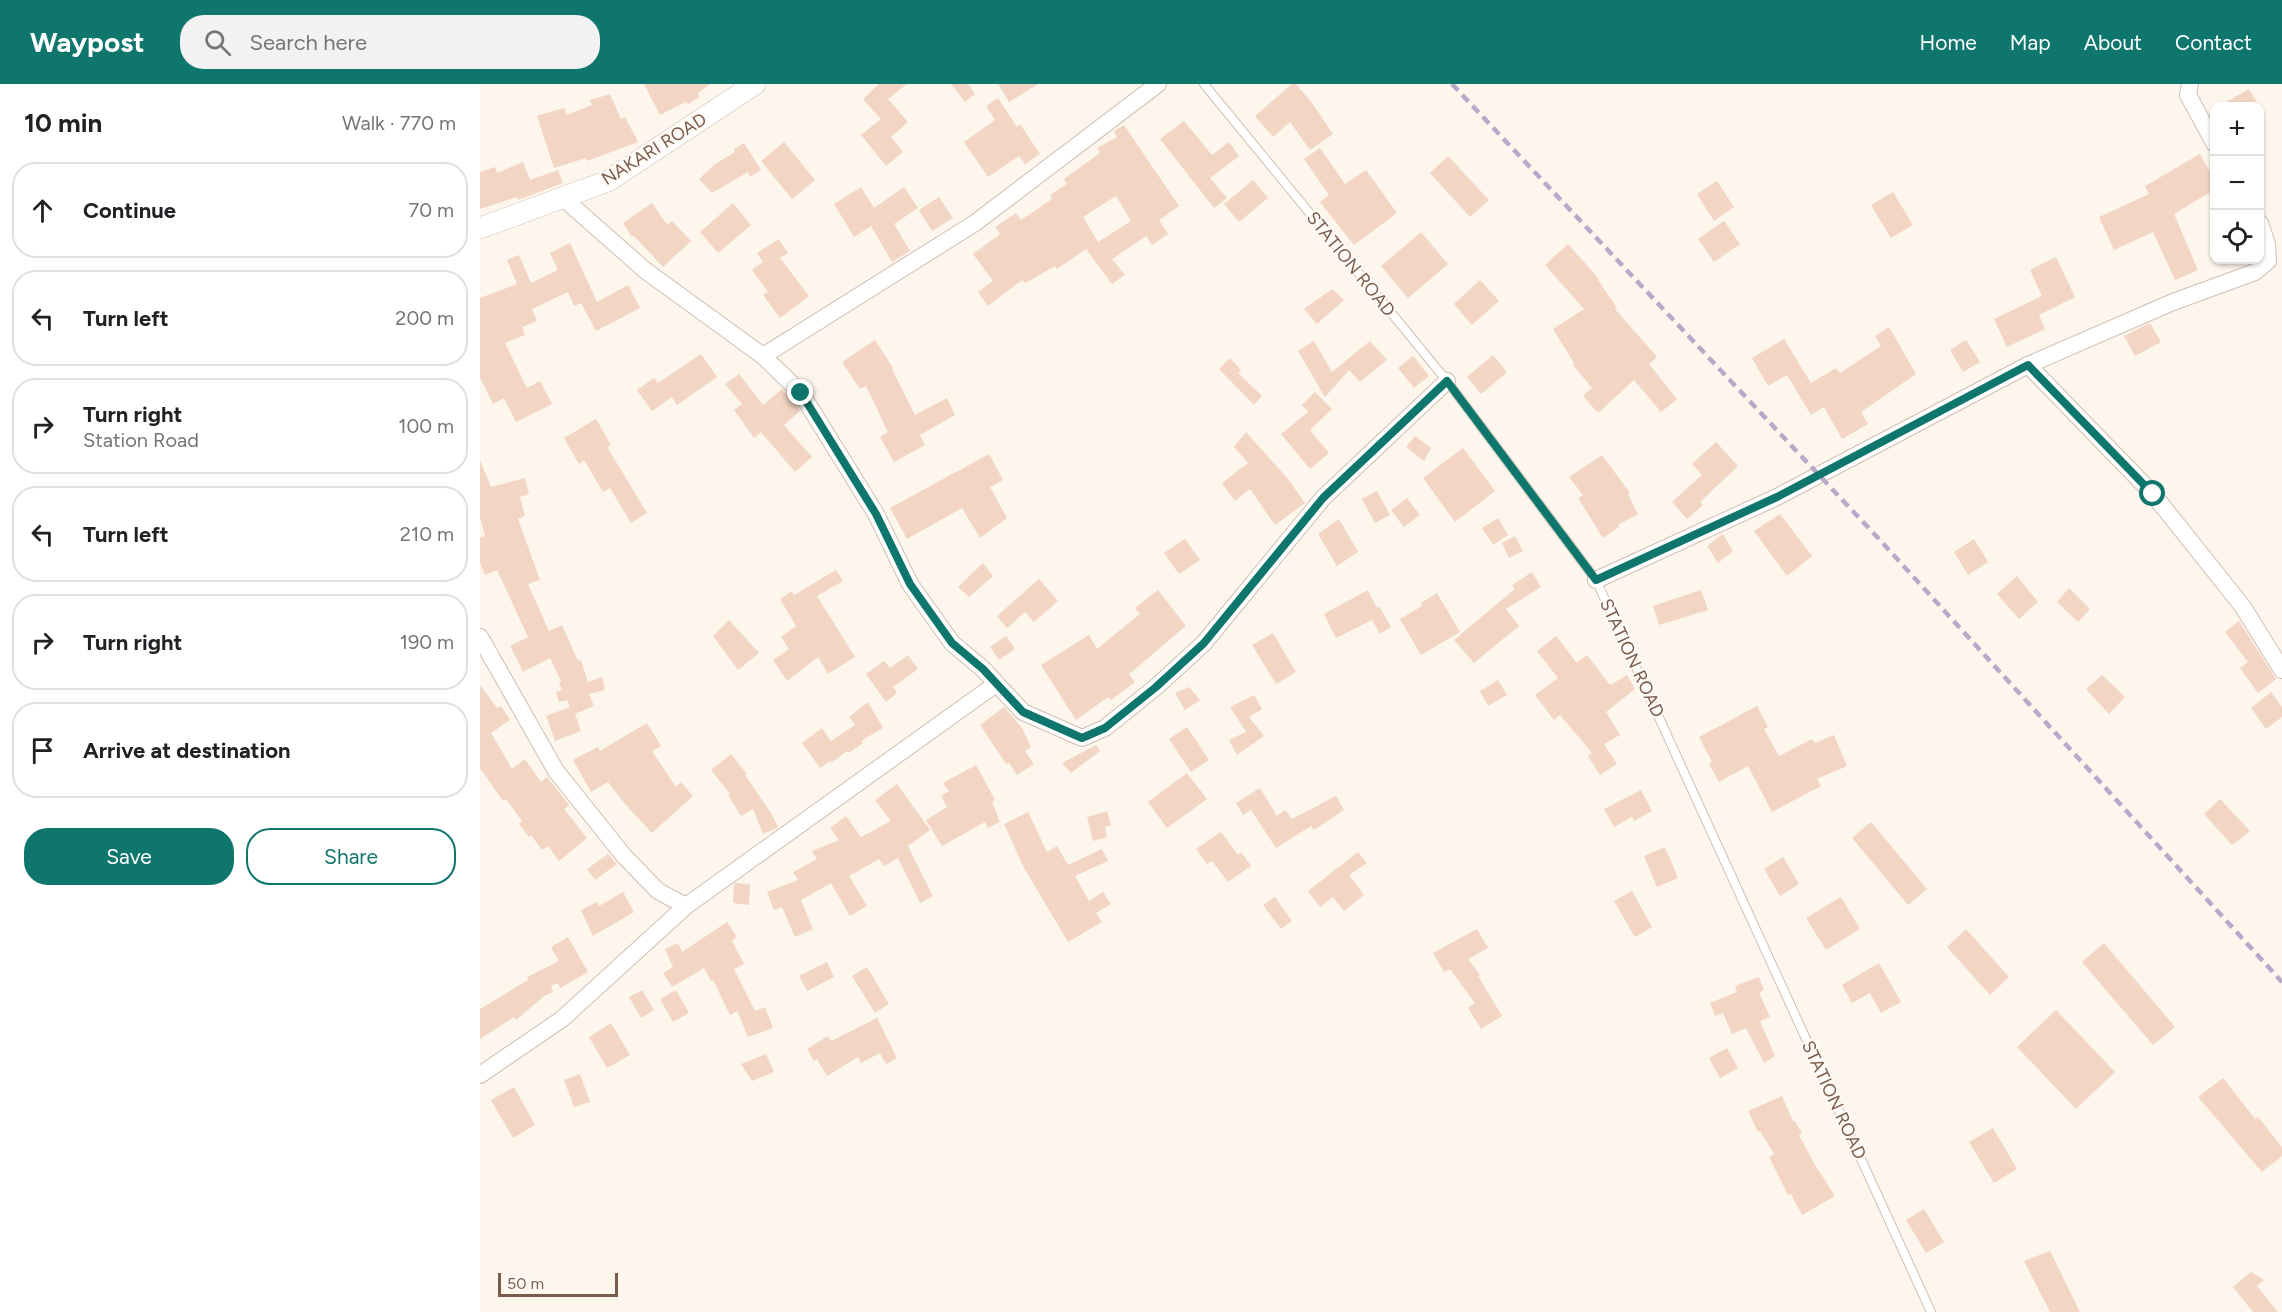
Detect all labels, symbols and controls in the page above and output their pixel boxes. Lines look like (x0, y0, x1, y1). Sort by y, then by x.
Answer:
search box (180, 15, 600, 69)
text: Waypost (30, 25, 144, 59)
icon: search (201, 26, 234, 59)
text: Search here (249, 29, 367, 56)
text: Home (1920, 30, 1977, 55)
text: Map (2010, 30, 2051, 55)
text: About (2084, 30, 2142, 55)
text: Contact (2175, 30, 2252, 55)
map controls (2210, 102, 2264, 264)
button: + (2210, 102, 2264, 156)
text: 10 min (24, 107, 102, 139)
street label: NAKARI ROAD (597, 108, 711, 190)
text: Walk · 770 m (342, 111, 456, 135)
button: − (2210, 156, 2264, 210)
icon: ahead (26, 194, 59, 227)
text: Continue (83, 197, 176, 224)
text: 70 m (408, 198, 454, 222)
street label: STATION ROAD (1302, 207, 1400, 321)
button: locate (2210, 210, 2264, 264)
icon: left (26, 302, 59, 335)
text: Turn left (83, 305, 169, 332)
text: 200 m (395, 306, 454, 330)
route end (787, 379, 813, 405)
text: Turn right (83, 401, 182, 428)
icon: right (26, 410, 59, 443)
text: 100 m (398, 414, 454, 438)
text: Station Road (83, 428, 199, 452)
route start (2139, 480, 2165, 506)
icon: left (26, 518, 59, 551)
text: Turn left (83, 521, 169, 548)
text: 210 m (400, 522, 454, 546)
street label: STATION ROAD (1595, 595, 1669, 721)
icon: right (26, 626, 59, 659)
text: Turn right (83, 629, 182, 656)
text: 190 m (400, 630, 454, 654)
icon: arrive (26, 734, 59, 767)
text: Arrive at destination (83, 737, 291, 764)
button: Save (24, 828, 234, 885)
button: Share (246, 828, 456, 885)
street label: STATION ROAD (1797, 1037, 1871, 1163)
scale bar (498, 1270, 618, 1298)
text: 50 m (507, 1274, 544, 1293)

